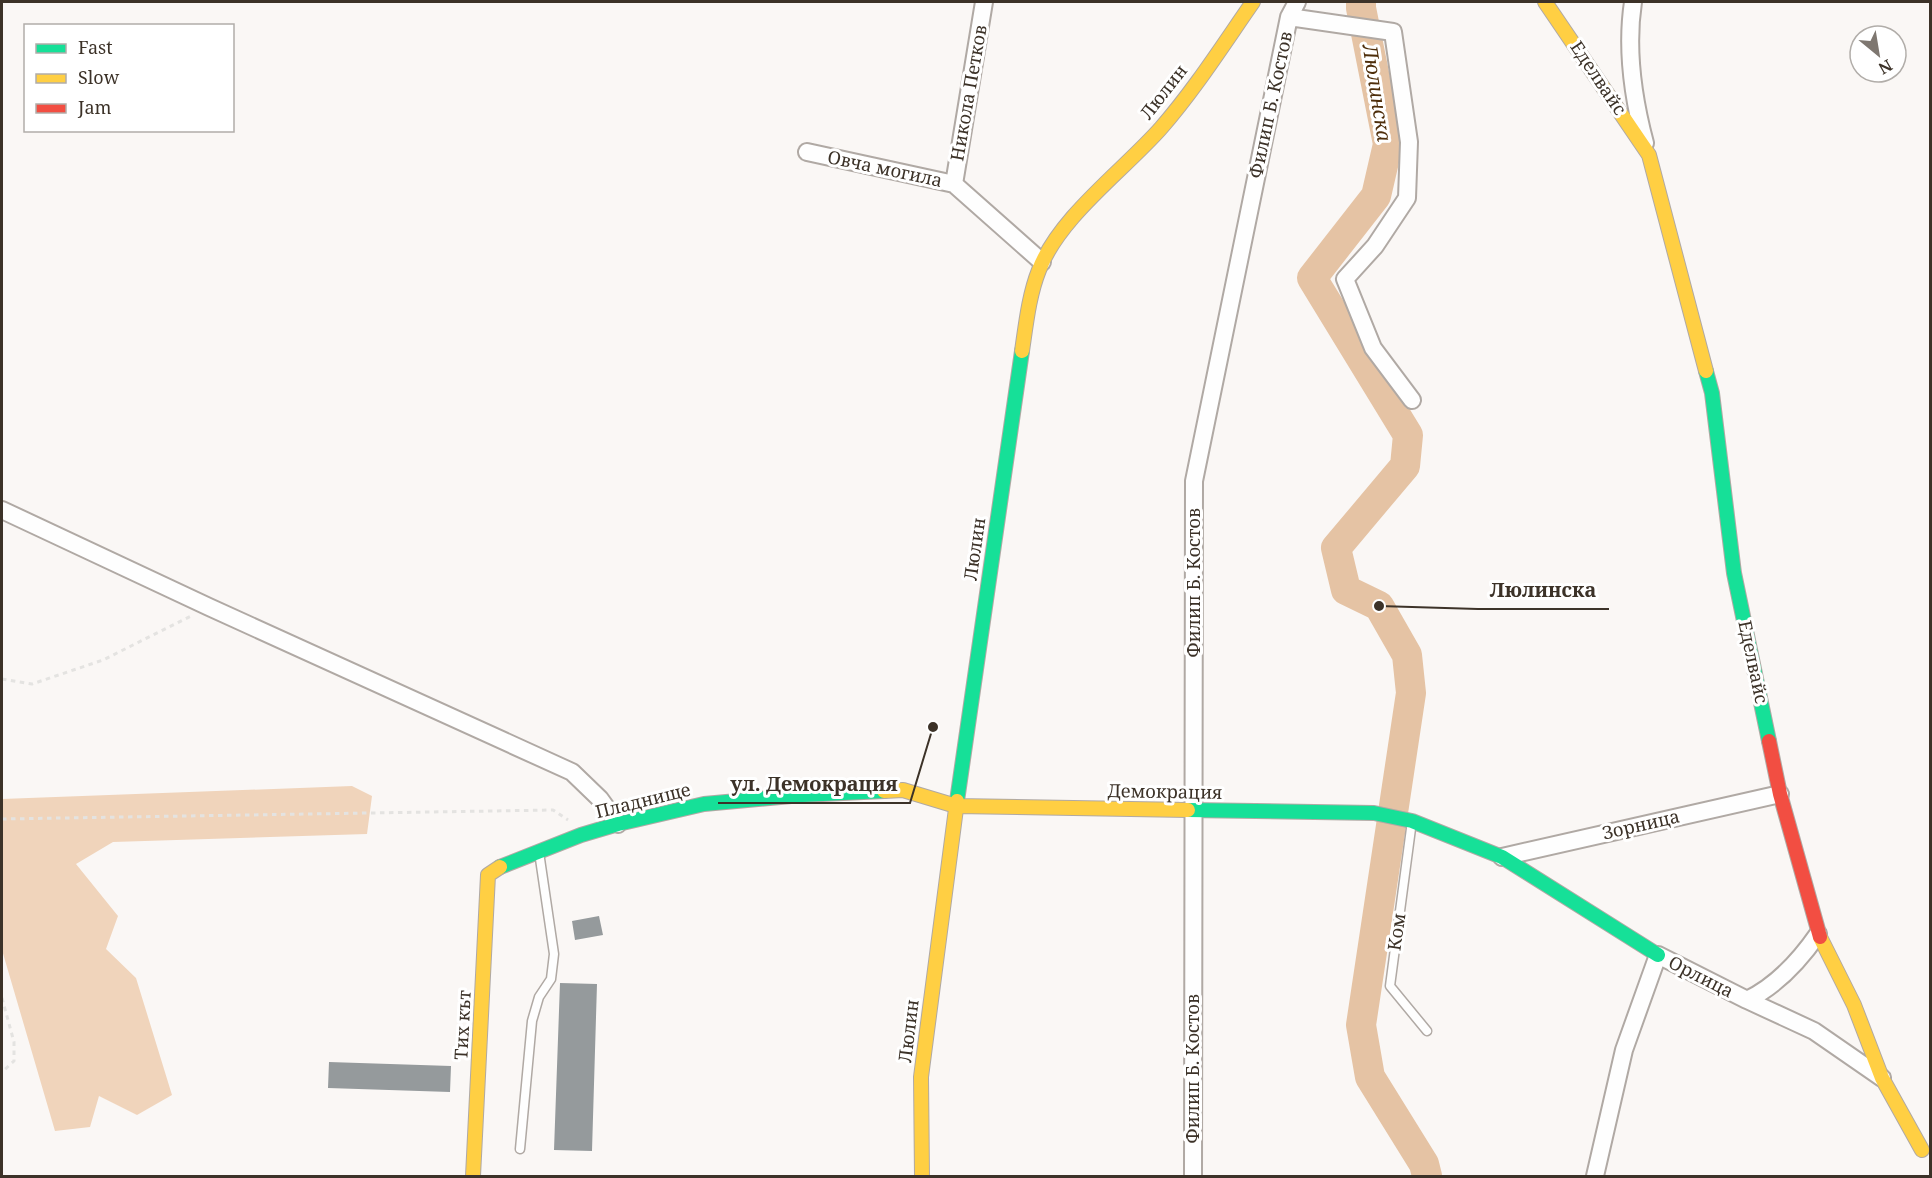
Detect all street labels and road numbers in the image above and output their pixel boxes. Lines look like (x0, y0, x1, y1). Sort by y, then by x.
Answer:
street label: Никола Петков (944, 23, 992, 163)
street label: Филип Б. Костов (1243, 29, 1297, 181)
street label: Еделвайс (1565, 36, 1632, 119)
street label: Люлин (1134, 59, 1192, 124)
street label: Овча могила (826, 144, 945, 192)
street label: Филип Б. Костов (1181, 508, 1205, 658)
street label: Люлин (958, 516, 990, 582)
street label: Еделвайс (1733, 618, 1775, 706)
street label: Пладнище (593, 777, 693, 823)
street label: Демокрация (1107, 778, 1223, 804)
street label: Зорница (1600, 803, 1682, 845)
street label: Ком (1381, 911, 1411, 952)
street label: Орлица (1665, 950, 1738, 1003)
street label: Тих кът (448, 989, 476, 1060)
street label: Филип Б. Костов (1180, 994, 1204, 1144)
street label: Люлин (892, 998, 924, 1064)

